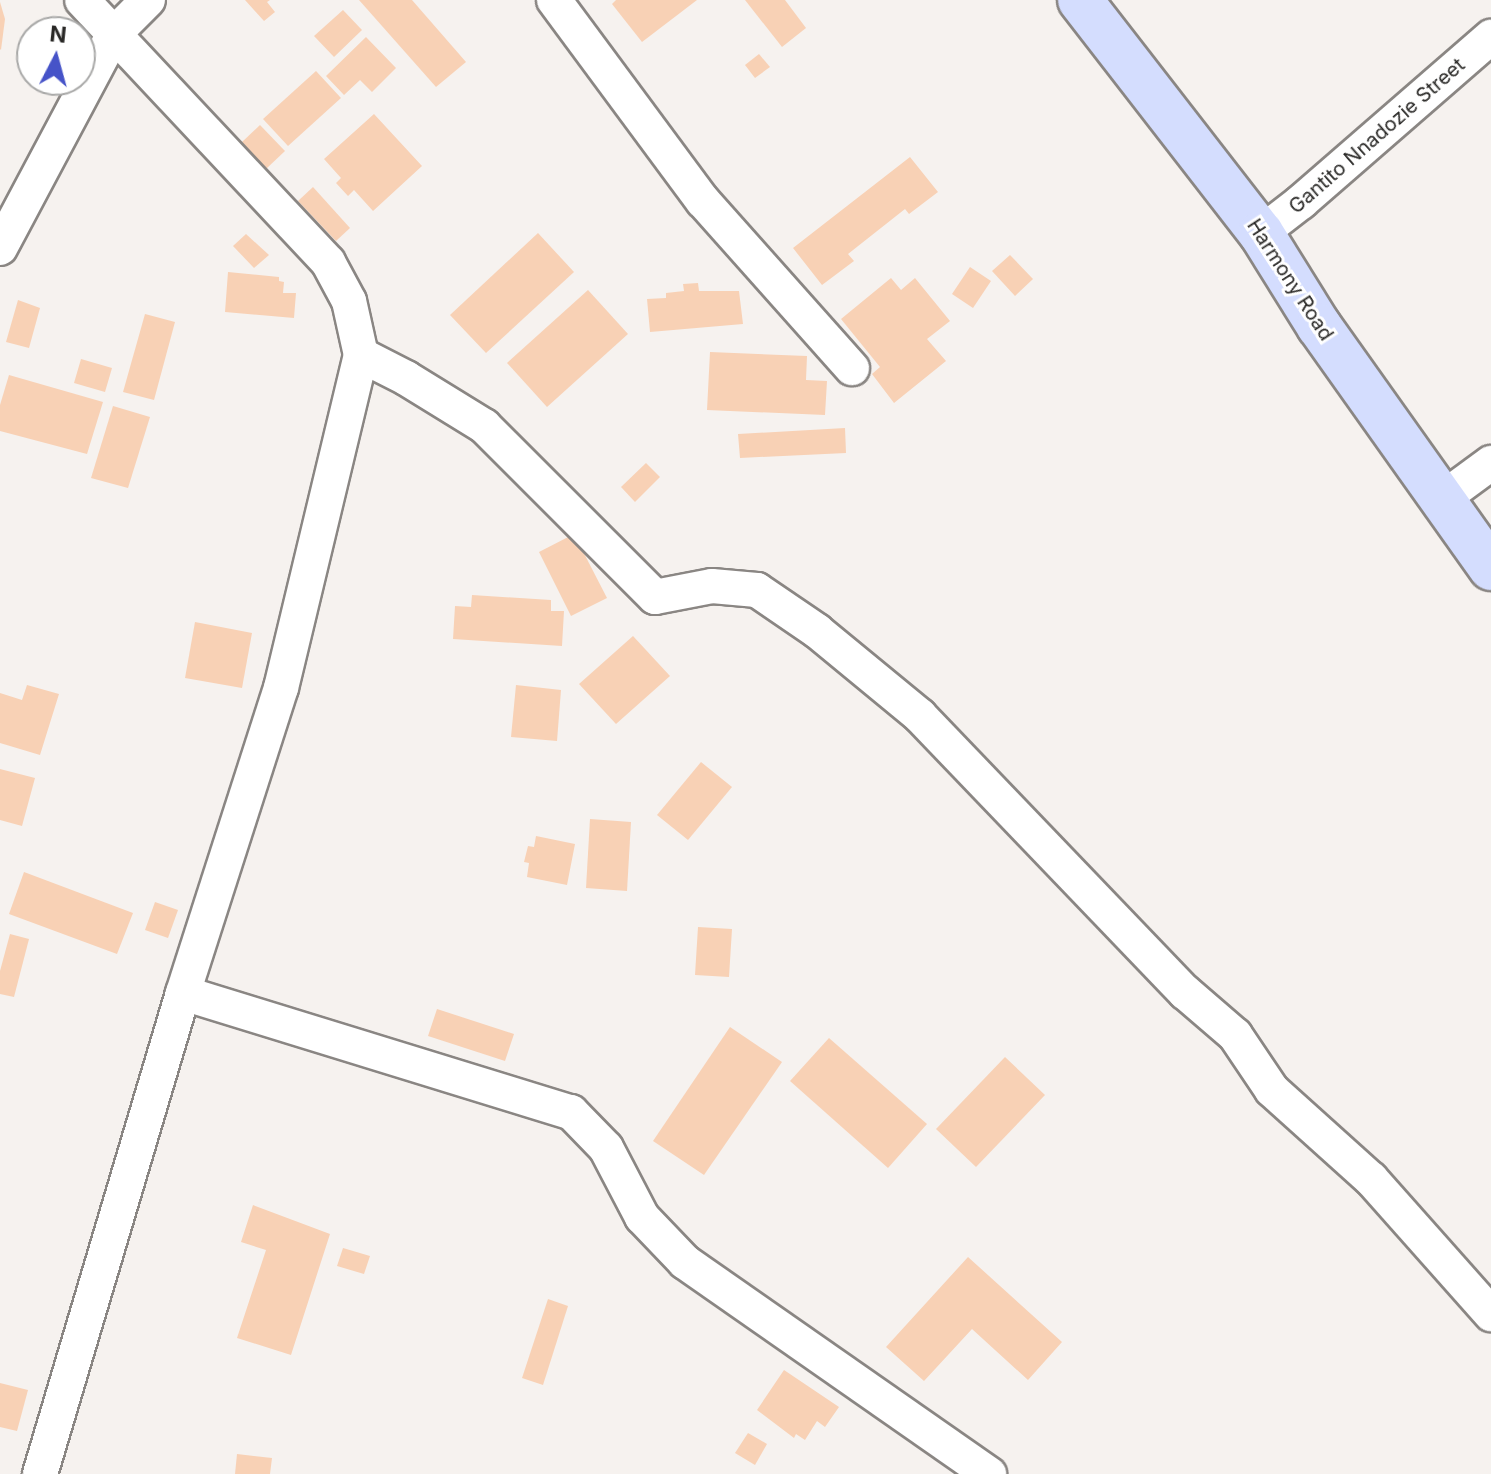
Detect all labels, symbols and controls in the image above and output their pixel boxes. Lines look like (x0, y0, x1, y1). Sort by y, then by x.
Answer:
north arrow (16, 16, 96, 96)
text: N (49, 20, 68, 48)
street label: Gantito Nnadozie Street (1284, 53, 1470, 219)
street label: Harmony Road (1242, 215, 1338, 345)

